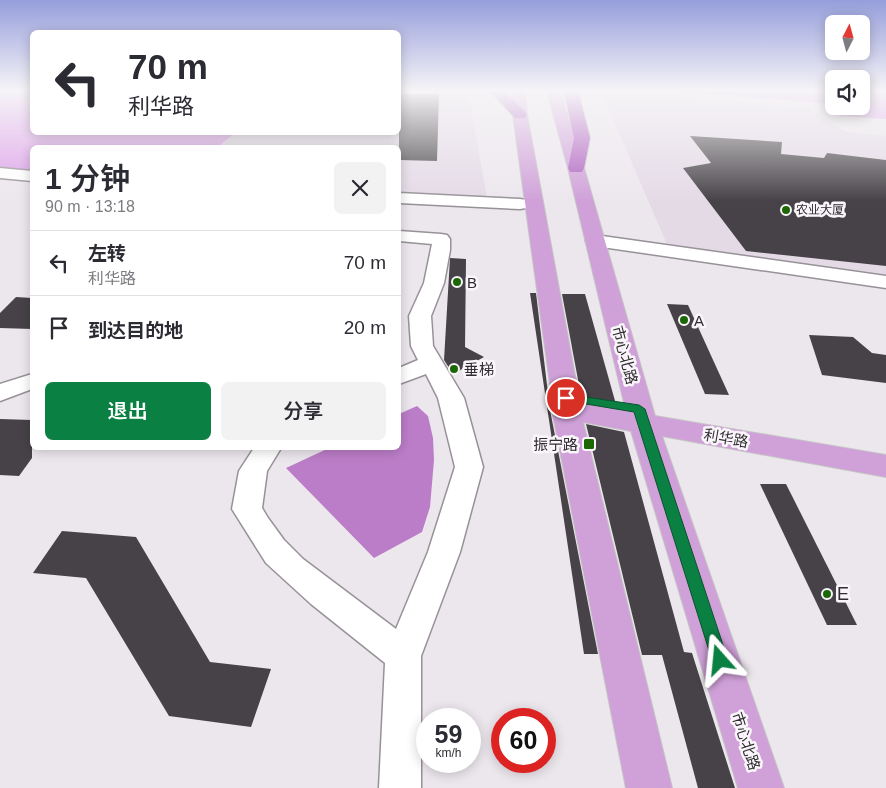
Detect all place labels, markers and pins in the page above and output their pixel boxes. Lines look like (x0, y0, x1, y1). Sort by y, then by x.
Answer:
place label: 农业大厦 (796, 203, 844, 217)
marker: 农业大厦 (780, 204, 792, 216)
place label: B (467, 274, 477, 291)
marker: B (451, 276, 463, 288)
place label: A (694, 312, 704, 329)
marker: A (678, 314, 690, 326)
place label: 垂梯 (464, 361, 494, 378)
marker: 垂梯 (448, 363, 460, 375)
pin (545, 377, 587, 419)
place label: 振宁路 (533, 436, 578, 453)
marker: 振宁路 (582, 437, 596, 451)
place label: E (837, 584, 849, 604)
marker: E (821, 588, 833, 600)

